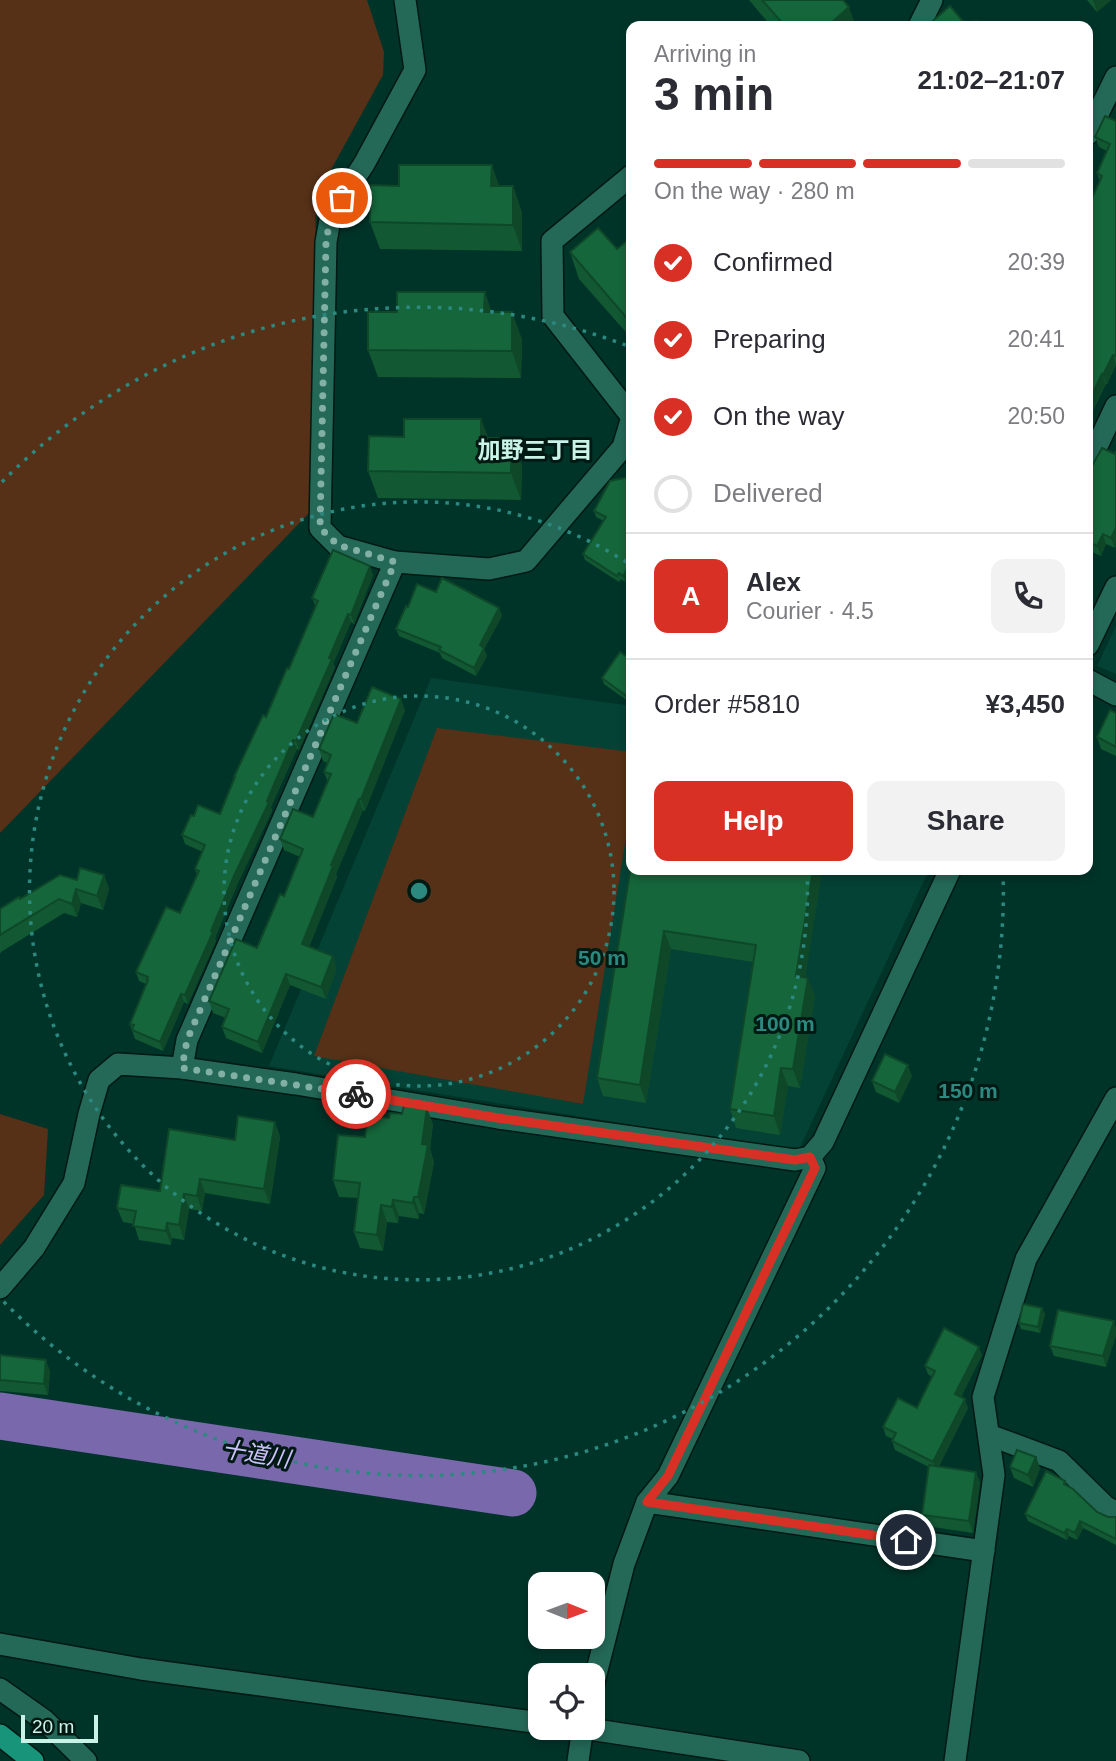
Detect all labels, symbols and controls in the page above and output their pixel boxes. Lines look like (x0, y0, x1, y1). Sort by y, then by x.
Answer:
text: Arriving in (654, 41, 756, 67)
text: 21:02–21:07 (918, 65, 1065, 95)
text: 3 min (654, 68, 774, 120)
pin (312, 168, 372, 228)
text: On the way · 280 m (654, 178, 855, 204)
icon: bag (323, 179, 361, 217)
icon: check (654, 244, 692, 282)
text: Confirmed (713, 247, 833, 277)
text: 20:39 (1007, 249, 1065, 275)
icon: check (654, 321, 692, 359)
text: Preparing (713, 324, 826, 354)
text: 20:41 (1007, 326, 1065, 352)
icon: check (654, 398, 692, 436)
text: On the way (713, 401, 845, 431)
text: 20:50 (1007, 403, 1065, 429)
district label: 加野三丁目 (478, 437, 593, 463)
text: Delivered (713, 478, 823, 508)
button: phone (991, 559, 1065, 633)
text: Alex (746, 567, 801, 597)
text: A (682, 581, 700, 611)
text: Courier · 4.5 (746, 598, 874, 624)
text: Order #5810 (654, 689, 800, 719)
text: ¥3,450 (985, 689, 1065, 719)
button: Help (654, 781, 853, 861)
button: Share (867, 781, 1065, 861)
centre of rings (407, 879, 431, 903)
text: 50 m (578, 946, 626, 969)
text: 100 m (755, 1012, 815, 1035)
courier (321, 1059, 391, 1129)
icon: bike (337, 1075, 375, 1113)
text: 150 m (938, 1079, 998, 1102)
water label: 十道川 (220, 1436, 295, 1473)
pin (876, 1510, 936, 1570)
icon: home (887, 1521, 925, 1559)
north arrow (528, 1572, 606, 1648)
map controls (528, 1572, 605, 1740)
button: locate (528, 1663, 605, 1740)
scale bar (21, 1712, 98, 1744)
text: 20 m (32, 1716, 74, 1737)

